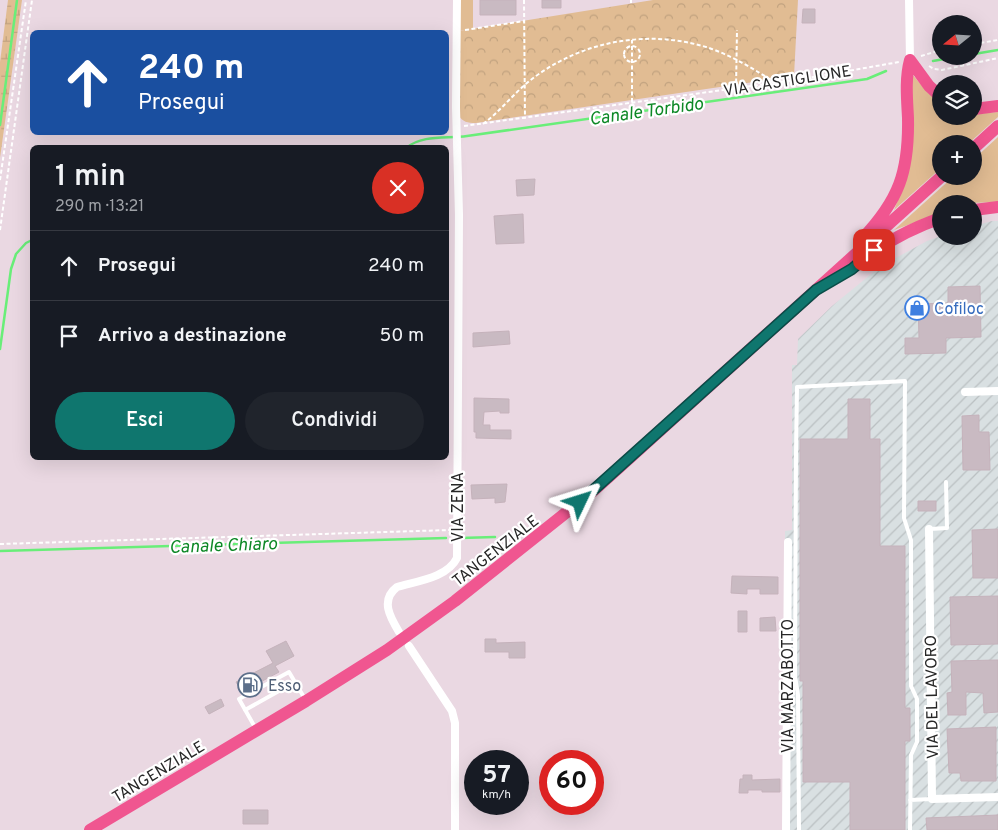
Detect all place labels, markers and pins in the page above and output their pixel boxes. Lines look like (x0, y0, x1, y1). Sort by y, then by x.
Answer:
pin (853, 229, 895, 271)
shop icon: Cofiloc (904, 295, 930, 321)
place label: Cofiloc (934, 300, 984, 320)
fuel station icon: Esso (237, 672, 263, 698)
place label: Esso (268, 677, 301, 697)

